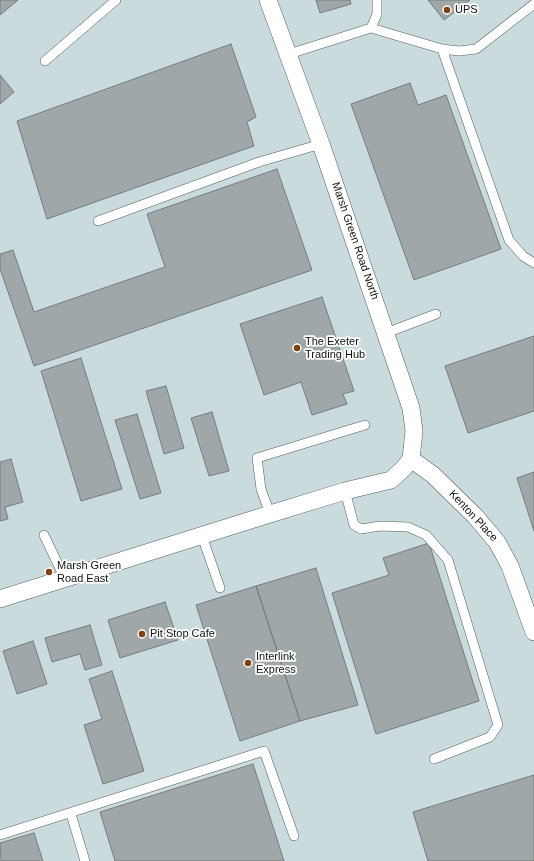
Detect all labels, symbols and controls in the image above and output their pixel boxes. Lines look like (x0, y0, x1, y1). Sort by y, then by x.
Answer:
place label: UPS (455, 3, 478, 17)
marker: UPS (442, 5, 452, 15)
street label: Marsh Green Road North (329, 180, 381, 302)
place label: The Exeter Trading Hub (305, 335, 365, 361)
marker: The Exeter Trading Hub (292, 343, 302, 353)
street label: Kenton Place (446, 488, 500, 544)
place label: Marsh Green Road East (57, 559, 121, 585)
marker: Marsh Green Road East (44, 567, 54, 577)
place label: Pit Stop Cafe (150, 627, 215, 641)
marker: Pit Stop Cafe (137, 629, 147, 639)
place label: Interlink Express (256, 650, 296, 676)
marker: Interlink Express (243, 658, 253, 668)

